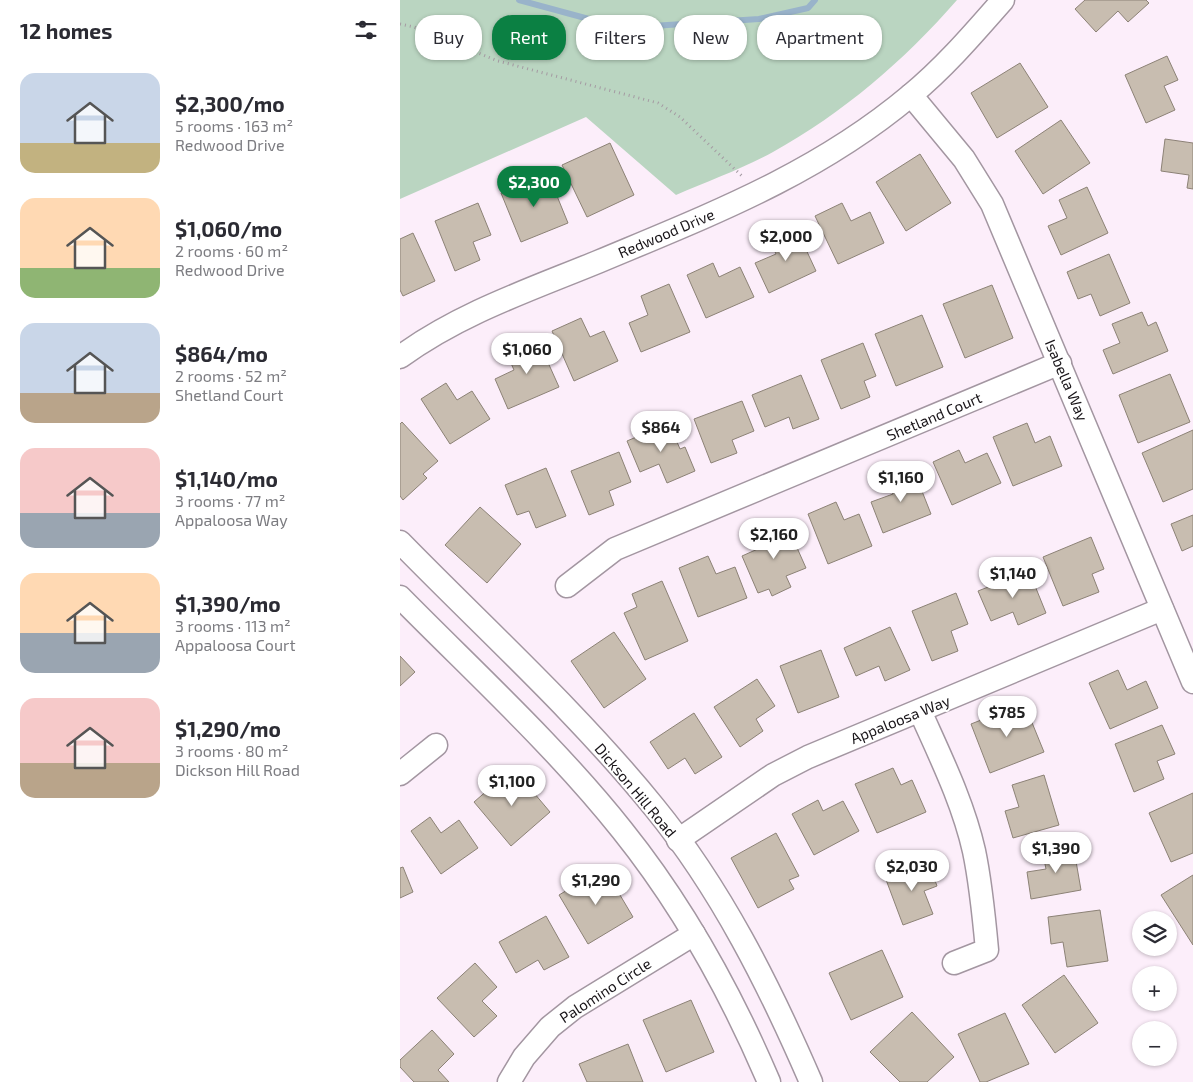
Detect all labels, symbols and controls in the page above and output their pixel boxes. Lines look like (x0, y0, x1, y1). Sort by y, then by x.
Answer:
chip: Buy (415, 15, 482, 60)
chip: Rent (492, 15, 566, 60)
chip: Filters (576, 15, 664, 60)
chip: New (674, 15, 747, 60)
chip: Apartment (757, 15, 882, 60)
icon: filters (352, 16, 380, 44)
text: 12 homes (20, 18, 112, 43)
text: $2,300/mo (175, 91, 285, 116)
icon: home (60, 93, 120, 153)
text: 5 rooms · 163 m² (175, 116, 293, 135)
text: Redwood Drive (175, 135, 285, 154)
pin: $2,300 (493, 166, 575, 208)
text: $2,300 (508, 172, 560, 191)
street label: Redwood Drive (615, 205, 717, 261)
text: $1,060/mo (175, 216, 282, 241)
icon: home (60, 218, 120, 278)
pin: $2,000 (745, 220, 827, 262)
text: $2,000 (760, 226, 812, 245)
text: 2 rooms · 60 m² (175, 241, 288, 260)
text: Redwood Drive (175, 260, 285, 279)
pin: $1,060 (486, 332, 568, 375)
street label: Isabella Way (1042, 336, 1092, 424)
text: $1,060 (502, 339, 552, 358)
text: $864/mo (175, 341, 268, 366)
icon: home (60, 343, 120, 403)
text: 2 rooms · 52 m² (175, 366, 287, 385)
text: Shetland Court (175, 385, 283, 404)
street label: Shetland Court (884, 388, 985, 444)
pin: $864 (631, 410, 691, 453)
text: $864 (642, 417, 680, 436)
pin: $1,160 (860, 460, 942, 503)
text: $1,140/mo (175, 466, 278, 491)
text: $1,160 (878, 467, 924, 486)
icon: home (60, 468, 120, 528)
text: 3 rooms · 77 m² (175, 491, 286, 510)
text: Appaloosa Way (175, 510, 288, 529)
pin: $2,160 (733, 518, 815, 560)
text: $2,160 (750, 524, 798, 543)
pin: $1,140 (972, 556, 1054, 599)
text: $1,140 (990, 563, 1036, 582)
text: $1,390/mo (175, 591, 281, 616)
icon: home (60, 593, 120, 653)
text: 3 rooms · 113 m² (175, 616, 291, 635)
text: Appaloosa Court (175, 635, 296, 654)
street label: Appaloosa Way (848, 691, 952, 747)
pin: $785 (977, 696, 1037, 738)
text: $785 (989, 702, 1025, 721)
text: $1,290/mo (175, 716, 281, 741)
icon: home (60, 718, 120, 778)
street label: Dickson Hill Road (591, 739, 681, 841)
text: 3 rooms · 80 m² (175, 741, 288, 760)
text: Dickson Hill Road (175, 760, 300, 779)
pin: $1,100 (471, 764, 553, 807)
text: $1,100 (489, 771, 535, 790)
pin: $1,390 (1015, 832, 1097, 874)
text: $1,390 (1032, 838, 1080, 857)
pin: $2,030 (871, 850, 953, 892)
text: $2,030 (886, 856, 938, 875)
pin: $1,290 (555, 864, 637, 906)
text: $1,290 (572, 870, 620, 889)
map controls (1132, 911, 1177, 1066)
button: layers (1132, 911, 1177, 956)
street label: Palomino Circle (556, 954, 654, 1026)
button: + (1132, 966, 1177, 1011)
button: − (1132, 1021, 1177, 1066)

